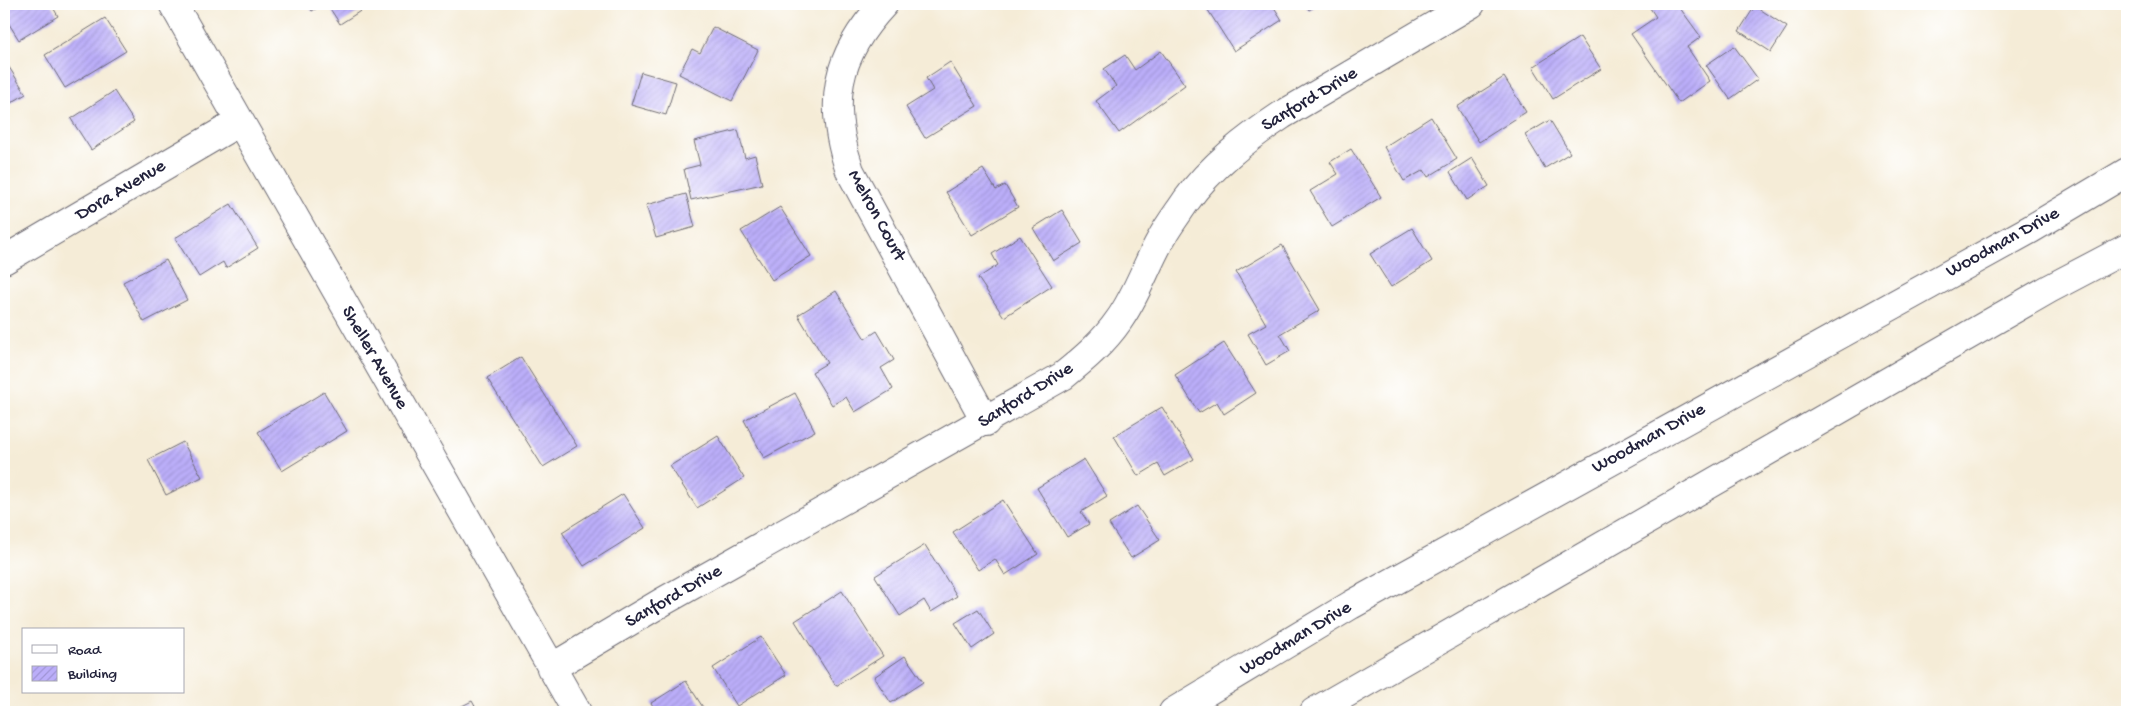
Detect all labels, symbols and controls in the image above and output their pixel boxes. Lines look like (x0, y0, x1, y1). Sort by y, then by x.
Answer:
street label: Sanford Drive (1258, 62, 1362, 138)
street label: Dora Avenue (70, 155, 170, 228)
street label: Melron Court (841, 166, 912, 268)
street label: Woodman Drive (1942, 202, 2064, 284)
street label: Sheller Avenue (335, 302, 413, 414)
street label: Sanford Drive (974, 358, 1078, 434)
street label: Woodman Drive (1588, 398, 1710, 480)
street label: Sanford Drive (622, 560, 727, 634)
street label: Woodman Drive (1236, 597, 1356, 681)
legend (22, 628, 185, 694)
text: Road (68, 642, 102, 660)
text: Building (67, 666, 117, 684)

